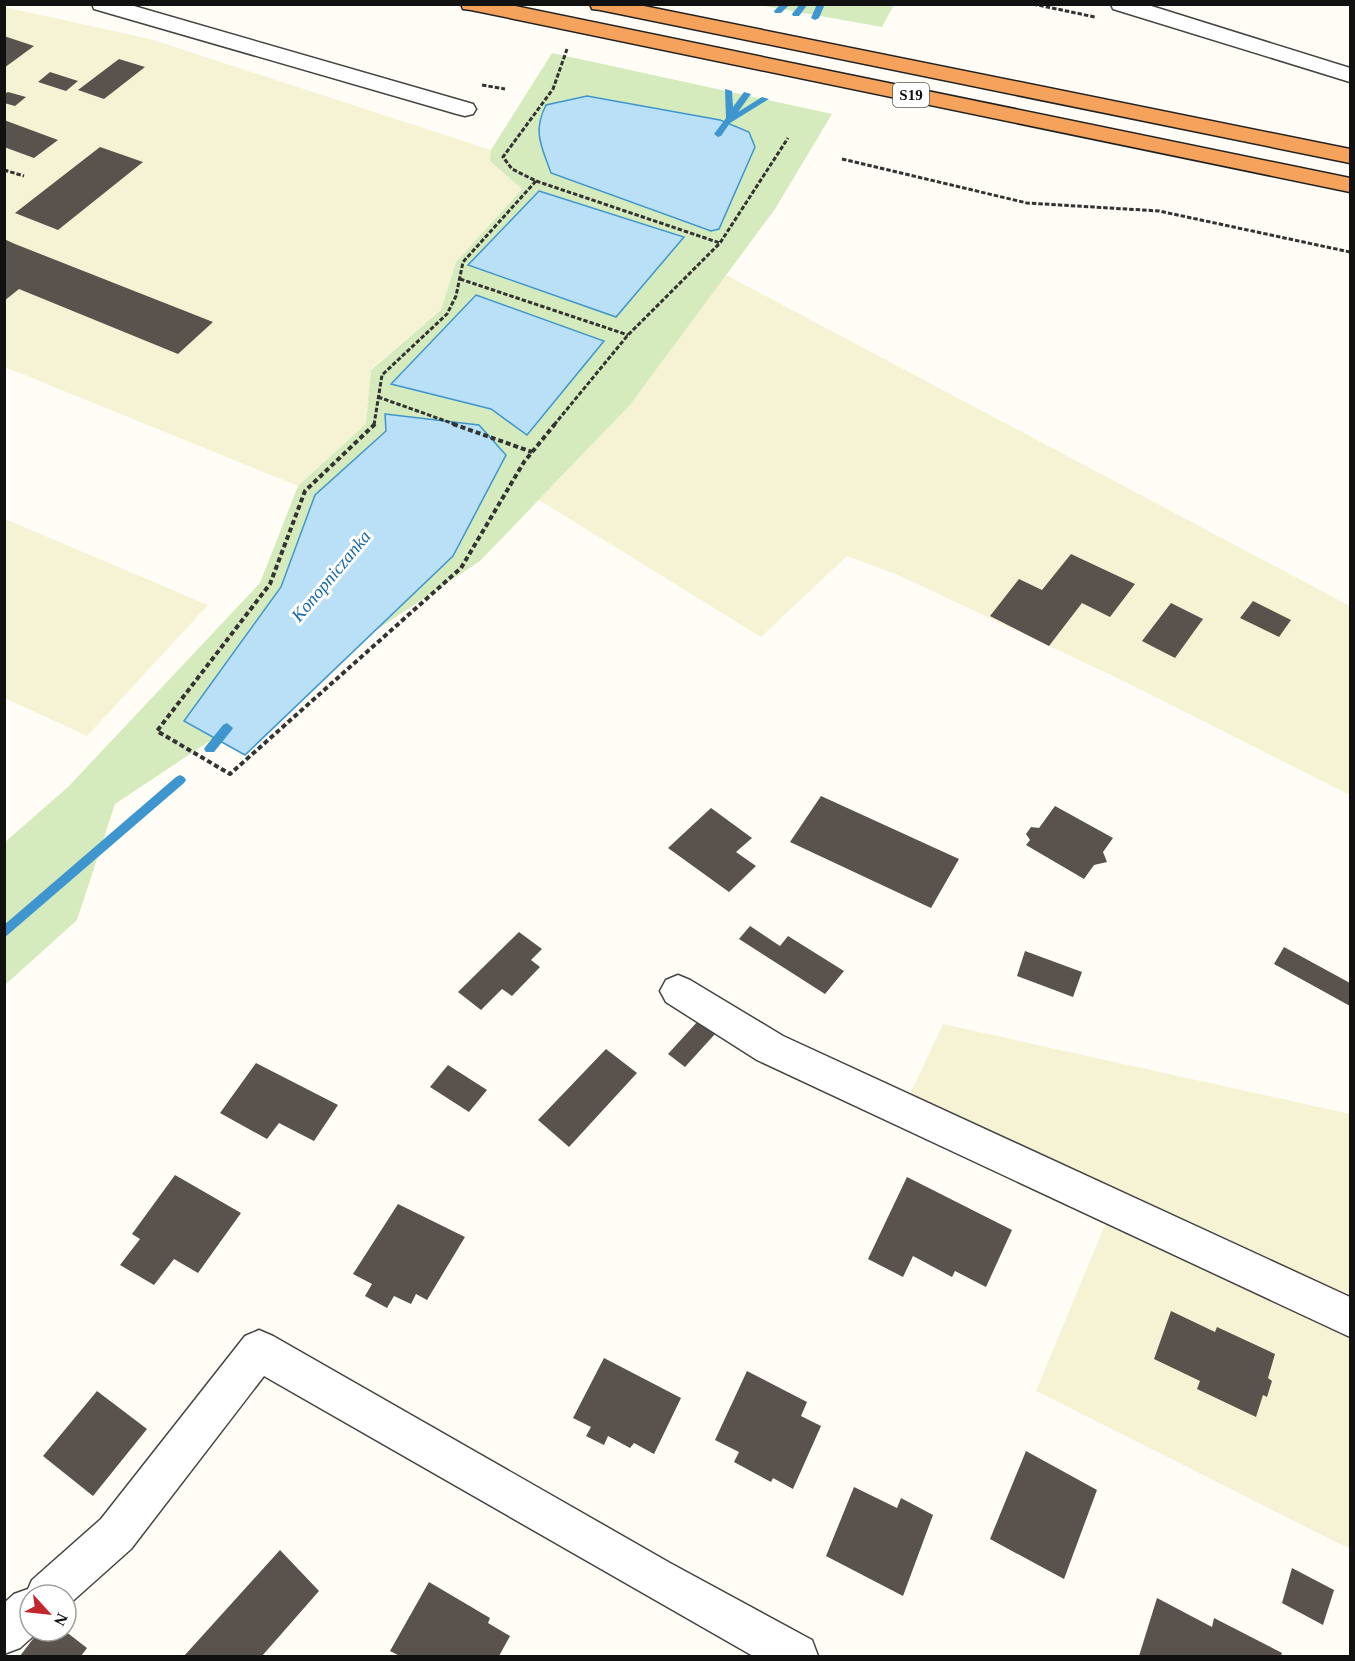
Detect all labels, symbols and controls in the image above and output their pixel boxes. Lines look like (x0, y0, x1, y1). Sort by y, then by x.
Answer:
road number: S19 (893, 83, 929, 107)
water label: Konopniczanka (287, 527, 375, 626)
north arrow (18, 1583, 78, 1643)
text: N (51, 1611, 71, 1629)

